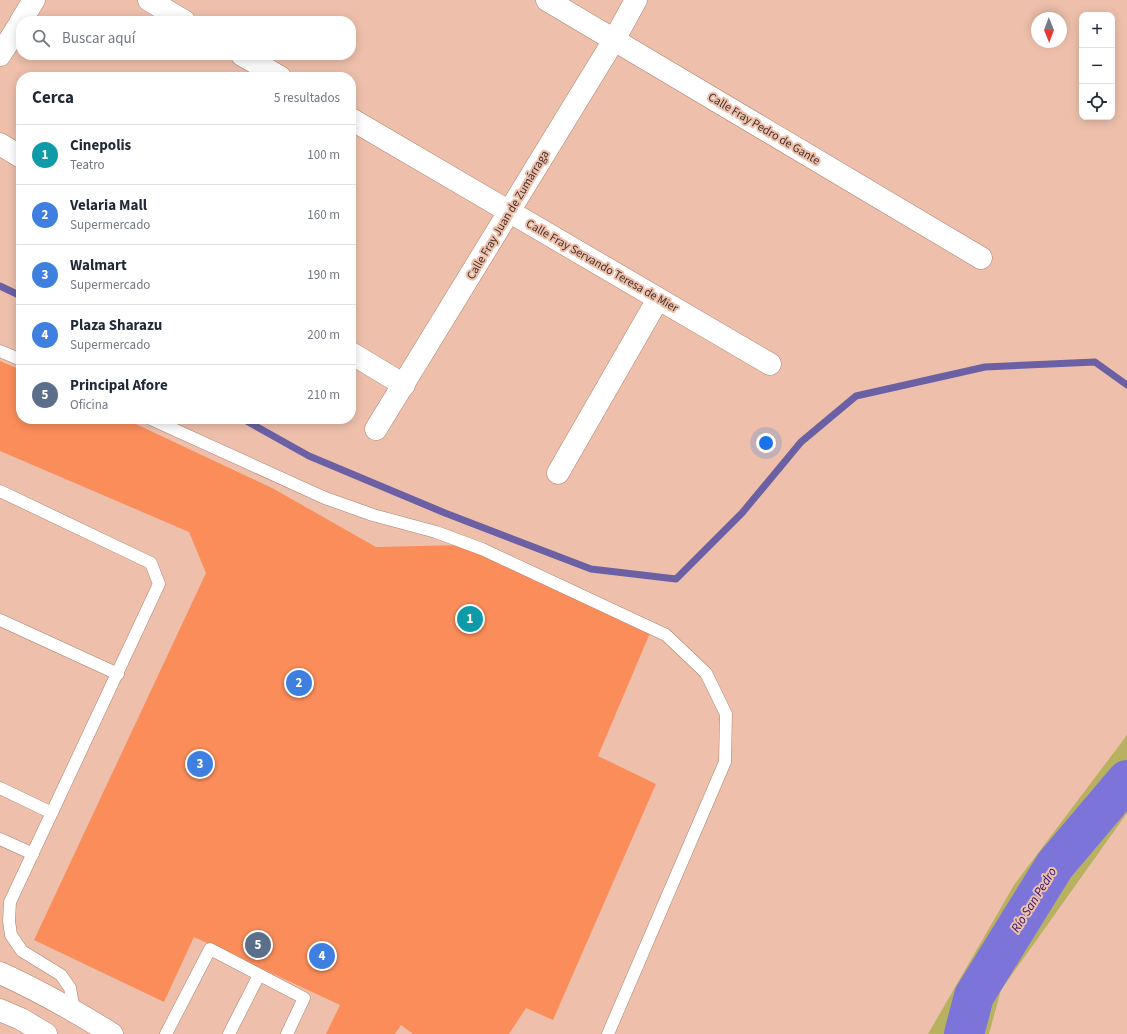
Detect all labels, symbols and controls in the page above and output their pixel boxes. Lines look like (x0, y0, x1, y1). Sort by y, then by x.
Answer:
north arrow (1031, 12, 1067, 48)
map controls (1079, 12, 1115, 120)
button: + (1079, 12, 1115, 48)
search box (16, 16, 356, 60)
icon: search (30, 27, 52, 49)
text: Buscar aquí (62, 28, 135, 49)
button: − (1079, 48, 1115, 84)
button: locate (1079, 84, 1115, 120)
text: Cerca (32, 86, 74, 110)
text: 5 resultados (274, 89, 340, 107)
street label: Calle Fray Pedro de Gante (705, 89, 823, 169)
text: Cinepolis (70, 135, 131, 156)
text: 1 (42, 146, 48, 164)
text: 100 m (307, 146, 340, 164)
street label: Calle Fray Juan de Zumárraga (463, 147, 553, 283)
text: Teatro (70, 156, 105, 174)
text: Velaria Mall (70, 195, 147, 216)
text: 2 (42, 206, 48, 224)
text: 160 m (307, 206, 340, 224)
street label: Calle Fray Servando Teresa de Mier (523, 215, 682, 317)
text: Supermercado (70, 216, 150, 234)
text: Walmart (70, 255, 127, 276)
text: 3 (42, 266, 48, 284)
text: 190 m (307, 266, 340, 284)
text: Supermercado (70, 276, 150, 294)
text: Plaza Sharazu (70, 315, 162, 336)
text: 4 (42, 326, 48, 344)
text: 200 m (307, 326, 340, 344)
text: Supermercado (70, 336, 150, 354)
text: Principal Afore (70, 375, 168, 396)
text: 5 (42, 386, 48, 404)
text: 210 m (307, 386, 340, 404)
text: Oficina (70, 396, 108, 414)
your location (756, 433, 776, 453)
pin: 1 (457, 604, 483, 634)
pin: 2 (286, 668, 312, 698)
pin: 3 (187, 749, 213, 779)
water label: Río San Pedro (1007, 864, 1061, 936)
pin: 5 (245, 930, 271, 960)
pin: 4 (309, 941, 335, 971)

